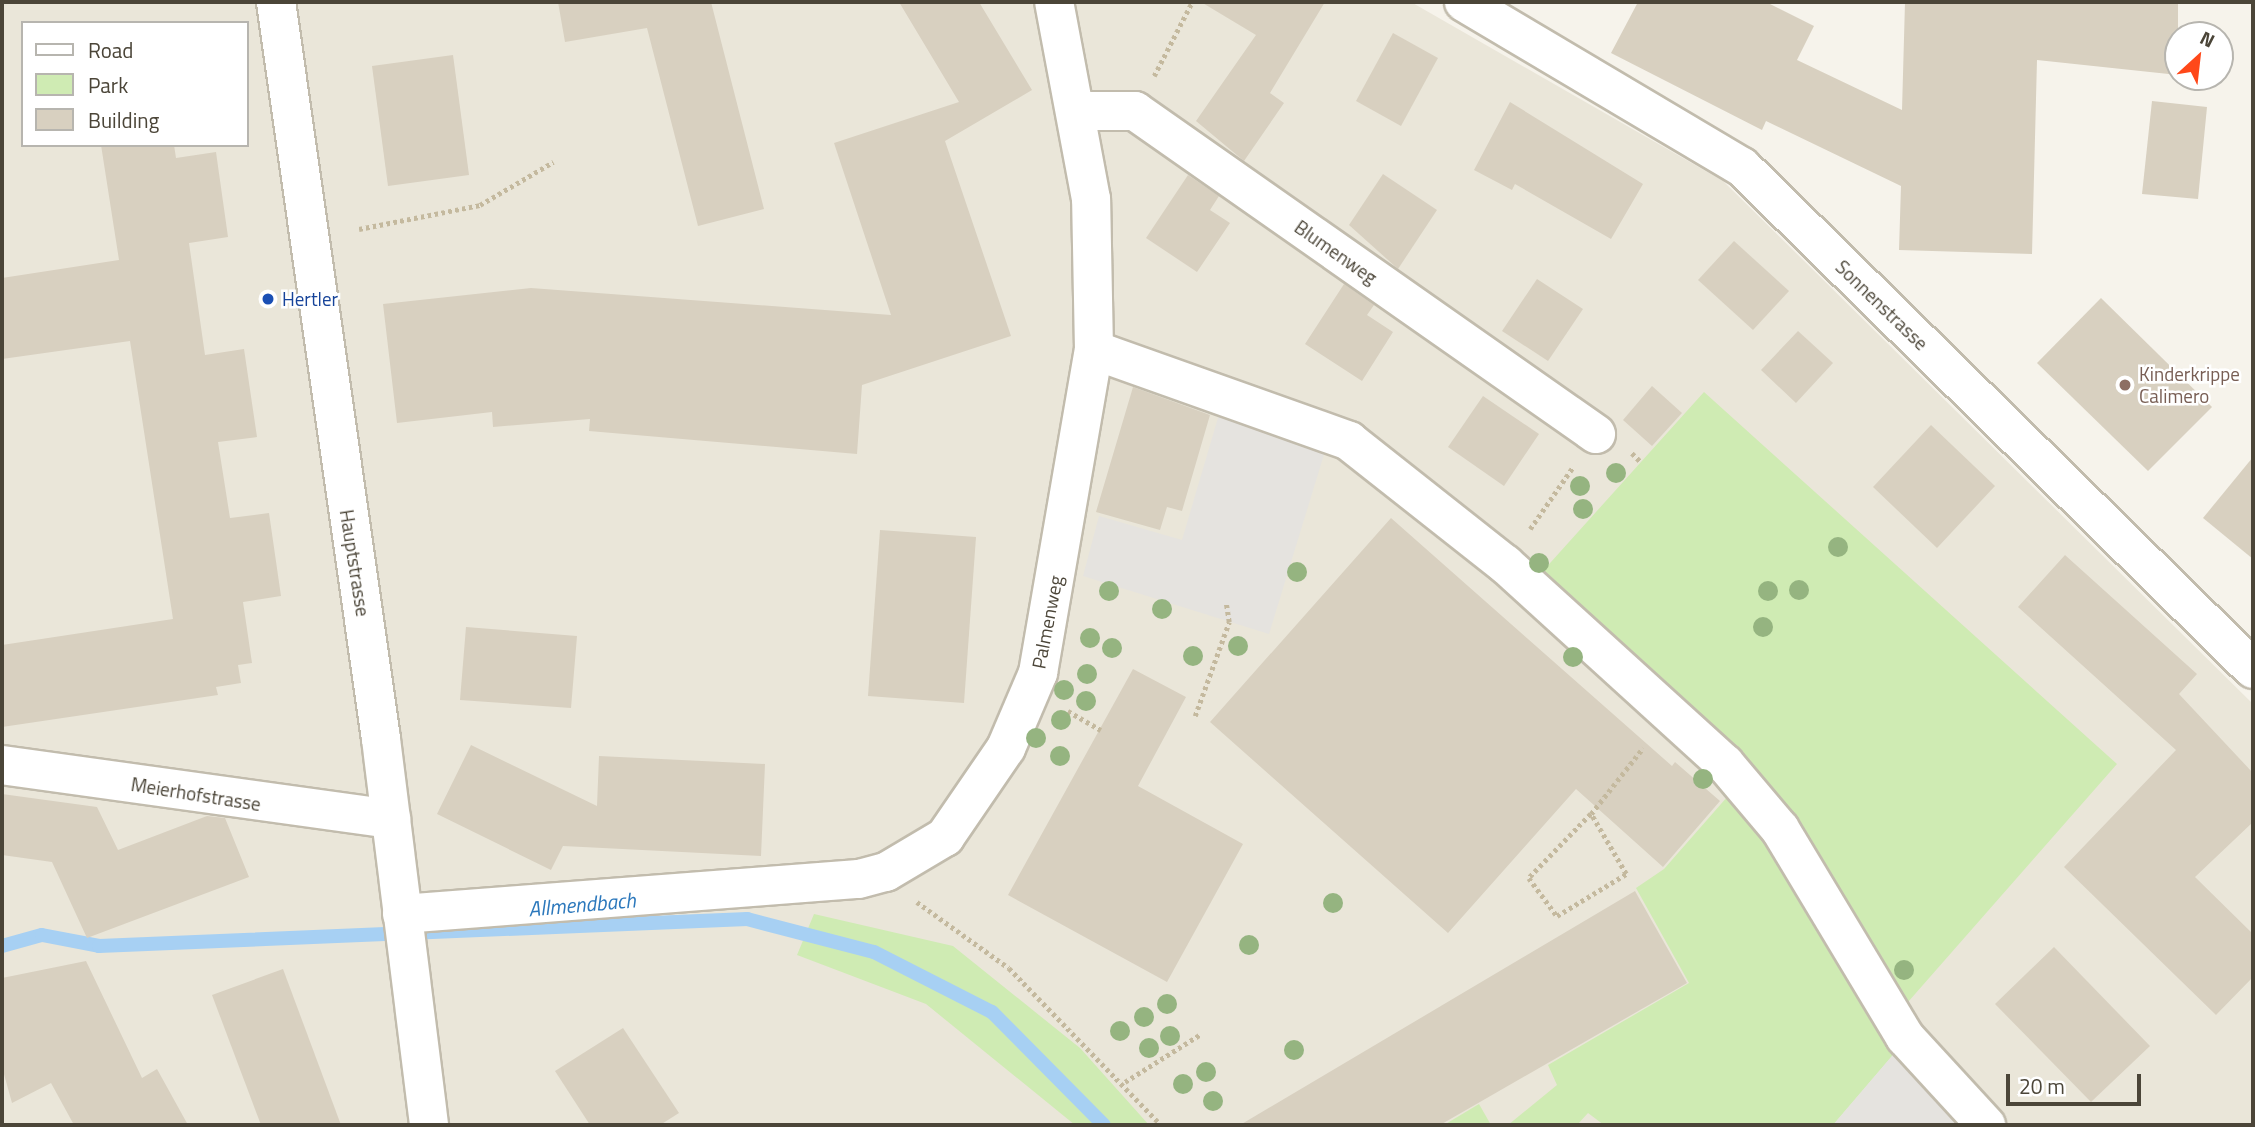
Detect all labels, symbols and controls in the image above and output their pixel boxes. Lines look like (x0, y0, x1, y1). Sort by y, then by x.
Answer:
legend (21, 21, 248, 147)
north arrow (2164, 21, 2234, 91)
text: N (2195, 23, 2220, 55)
text: Road (88, 34, 133, 66)
text: Park (88, 69, 128, 101)
text: Building (88, 104, 159, 136)
street label: Blumenweg (1290, 215, 1382, 289)
street label: Sonnenstrasse (1831, 255, 1933, 355)
place label: Hertler (282, 288, 338, 310)
marker: Hertler (260, 291, 276, 307)
place label: Kinderkrippe Calimero (2139, 363, 2240, 407)
marker: Kinderkrippe Calimero (2117, 377, 2133, 393)
street label: Hauptstrasse (335, 508, 375, 618)
street label: Palmenweg (1027, 573, 1067, 671)
street label: Meierhofstrasse (129, 772, 263, 816)
water label: Allmendbach (527, 887, 637, 921)
scale bar (2010, 1060, 2145, 1104)
text: 20 m (2019, 1070, 2065, 1102)

